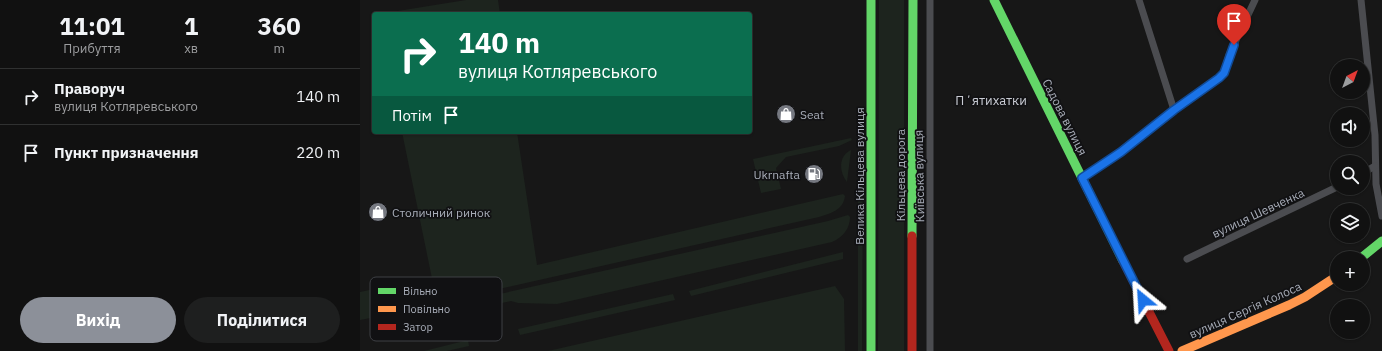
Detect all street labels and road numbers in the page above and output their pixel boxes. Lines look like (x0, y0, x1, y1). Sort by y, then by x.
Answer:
street label: Садова вулиця (1039, 76, 1091, 158)
street label: Велика Кільцева вулиця (852, 107, 867, 245)
street label: Кільцева дорога (893, 128, 908, 221)
street label: Київська вулиця (911, 130, 927, 222)
street label: вулиця Шевченка (1209, 185, 1307, 241)
street label: вулиця Сергія Колоса (1186, 278, 1304, 342)

